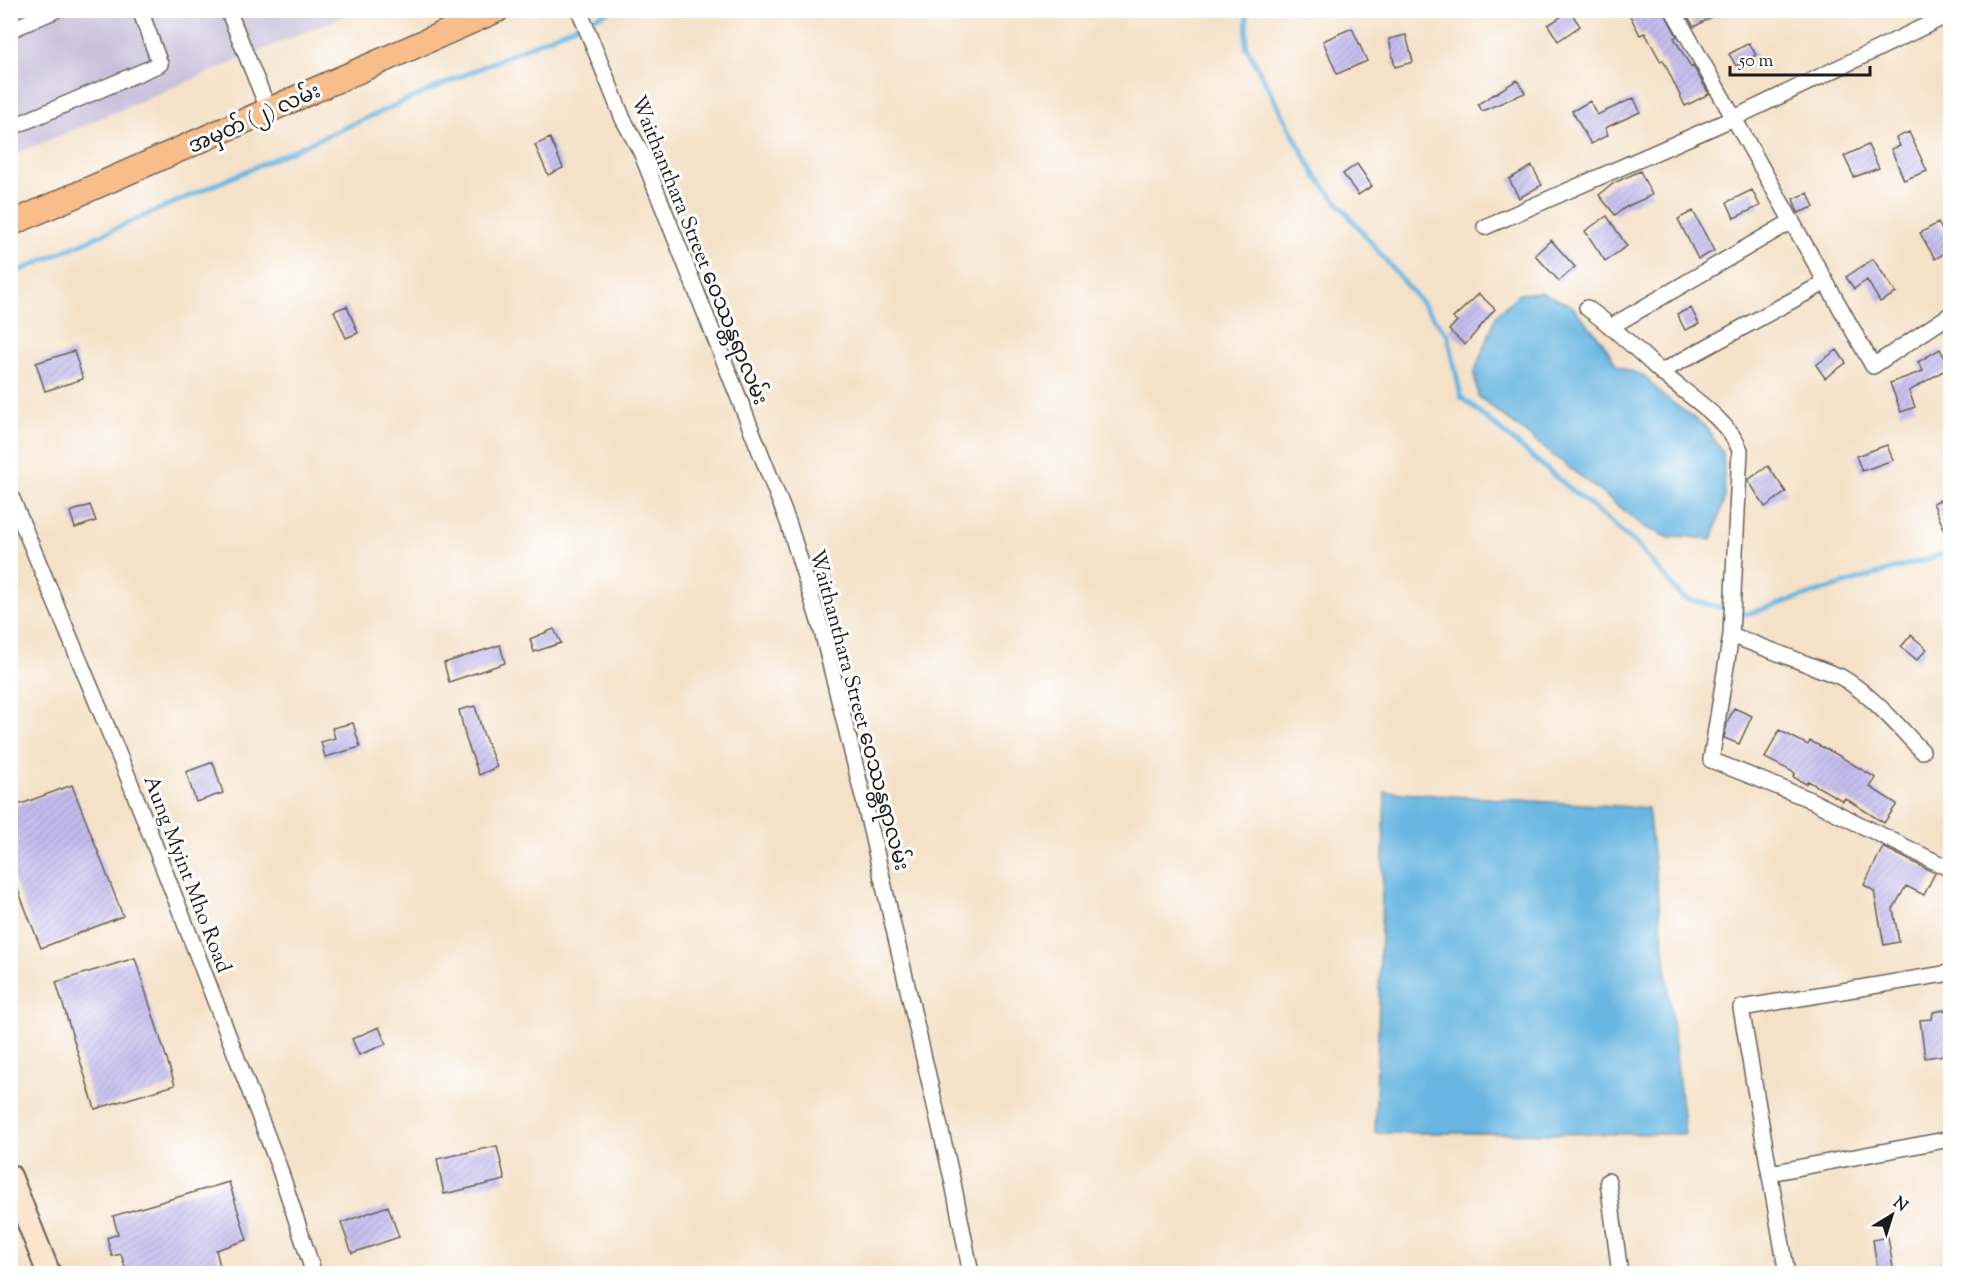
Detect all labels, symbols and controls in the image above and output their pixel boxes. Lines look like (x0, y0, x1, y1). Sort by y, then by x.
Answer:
scale bar (1730, 39, 1870, 77)
text: 50 m (1738, 49, 1774, 75)
street label: အမှတ် (၂) လမ်း (183, 74, 326, 162)
street label: Waithanthara Street ဝေဿန္တရာလမ်း (622, 90, 777, 410)
street label: Waithanthara Street ဝေဿန္တရာလမ်း (801, 546, 918, 874)
street label: Aung Myint Mho Road (135, 772, 238, 978)
north arrow (1862, 1185, 1922, 1245)
text: N (1888, 1192, 1912, 1218)

